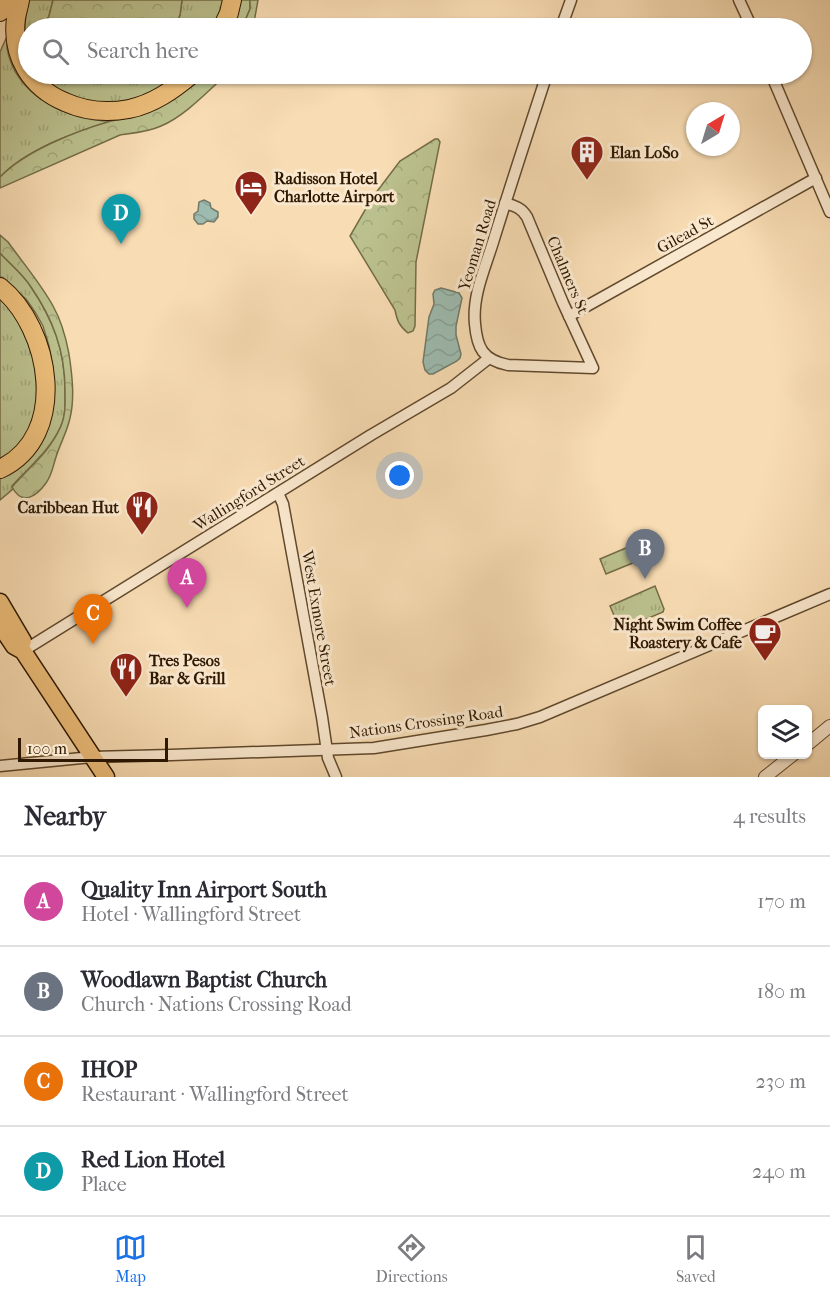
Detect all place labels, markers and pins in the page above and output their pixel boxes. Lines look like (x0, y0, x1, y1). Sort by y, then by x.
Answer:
building icon: Elan LoSo (569, 134, 605, 181)
place label: Elan LoSo (610, 143, 679, 162)
hotel icon: Radisson Hotel Charlotte Airport (233, 169, 269, 216)
place label: Radisson Hotel Charlotte Airport (274, 169, 395, 207)
pin: D (102, 194, 140, 244)
restaurant icon: Caribbean Hut (124, 489, 160, 536)
place label: Caribbean Hut (17, 498, 119, 517)
pin: B (626, 530, 664, 579)
pin: A (168, 558, 207, 608)
pin: C (74, 594, 112, 644)
place label: Night Swim Coffee Roastery & Cafe (613, 615, 742, 653)
cafe icon: Night Swim Coffee Roastery & Cafe (747, 615, 783, 662)
restaurant icon: Tres Pesos Bar & Grill (108, 651, 144, 698)
place label: Tres Pesos Bar & Grill (148, 651, 226, 688)

